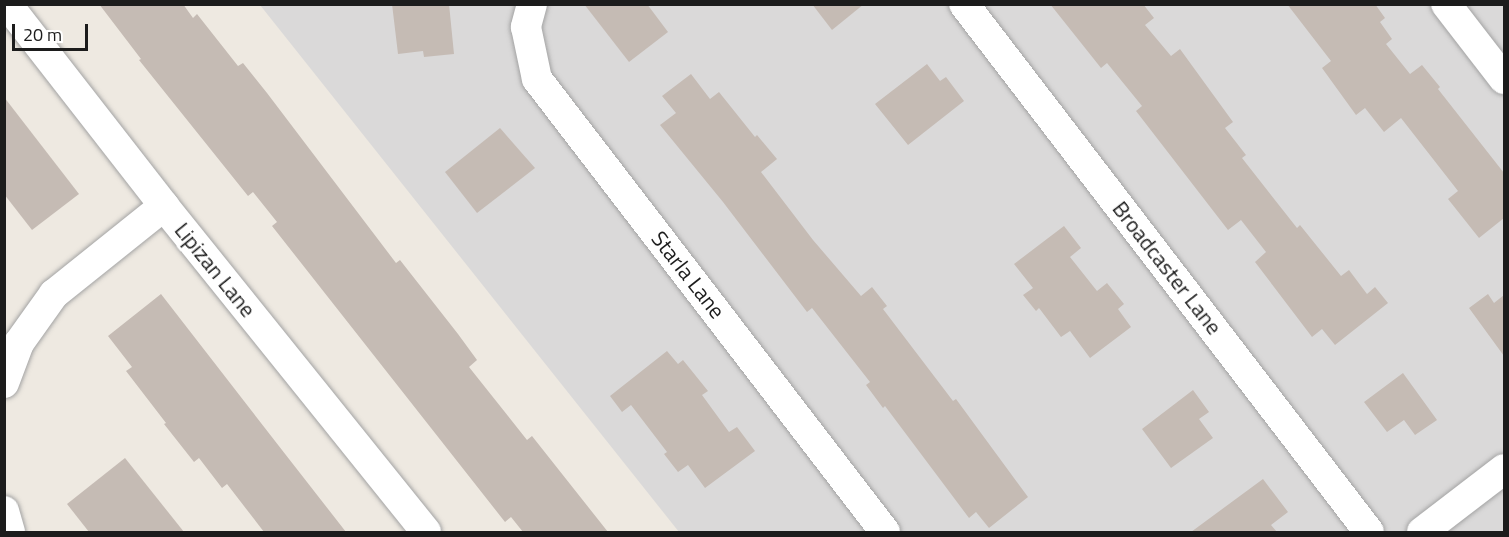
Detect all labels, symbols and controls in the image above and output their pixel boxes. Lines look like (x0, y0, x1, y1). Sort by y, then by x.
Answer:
scale bar (15, 12, 92, 50)
text: 20 m (23, 21, 62, 48)
street label: Broadcaster Lane (1107, 196, 1227, 340)
street label: Lipizan Lane (169, 217, 261, 323)
street label: Starla Lane (646, 226, 730, 324)

